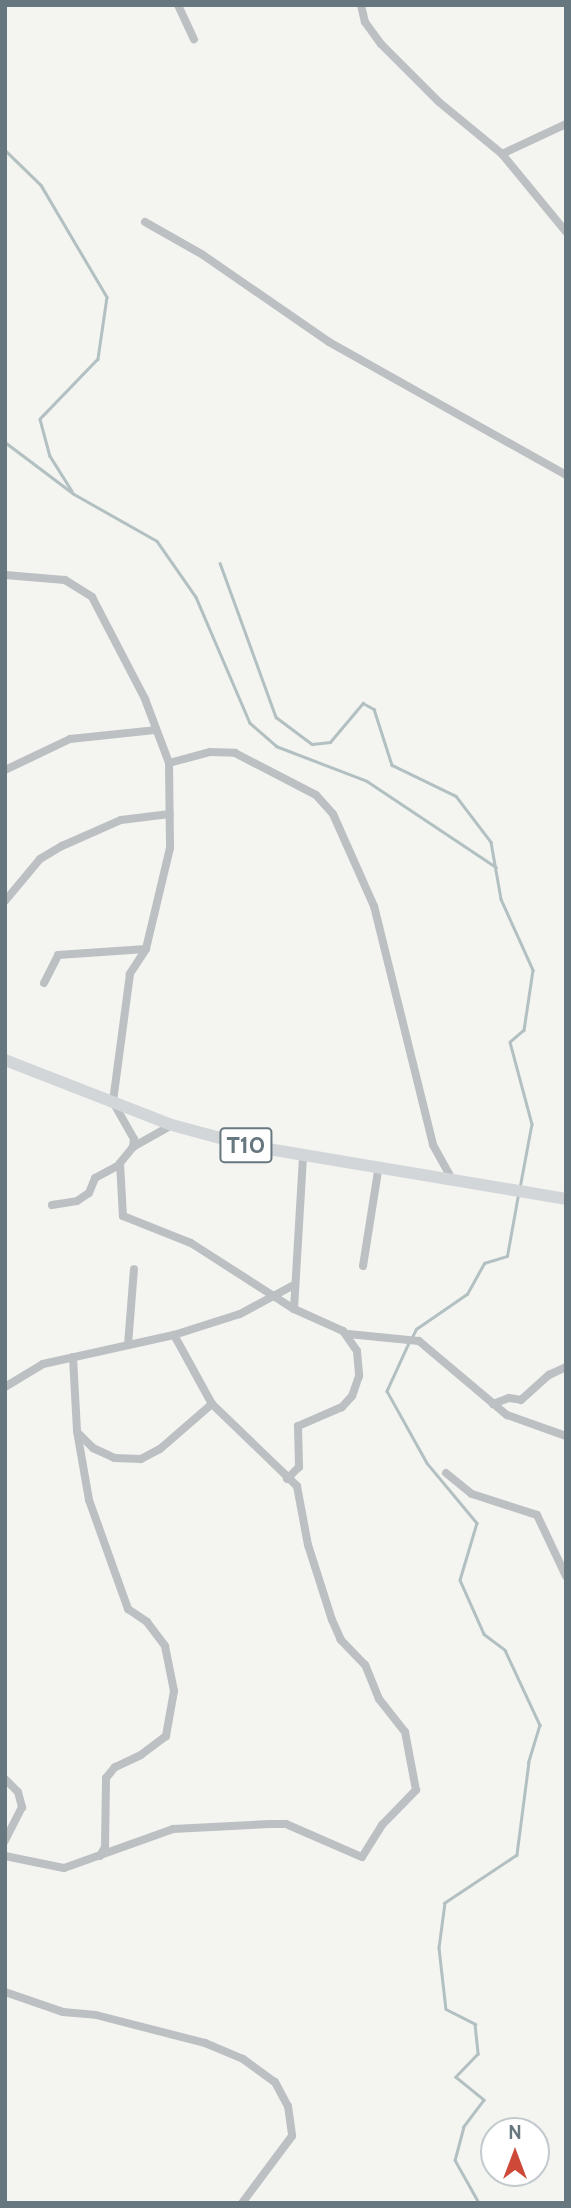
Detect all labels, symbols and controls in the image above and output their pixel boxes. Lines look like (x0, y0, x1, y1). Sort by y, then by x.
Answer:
road number: T10 (218, 1125, 274, 1166)
north arrow (480, 2117, 550, 2187)
text: N (508, 2121, 522, 2144)

